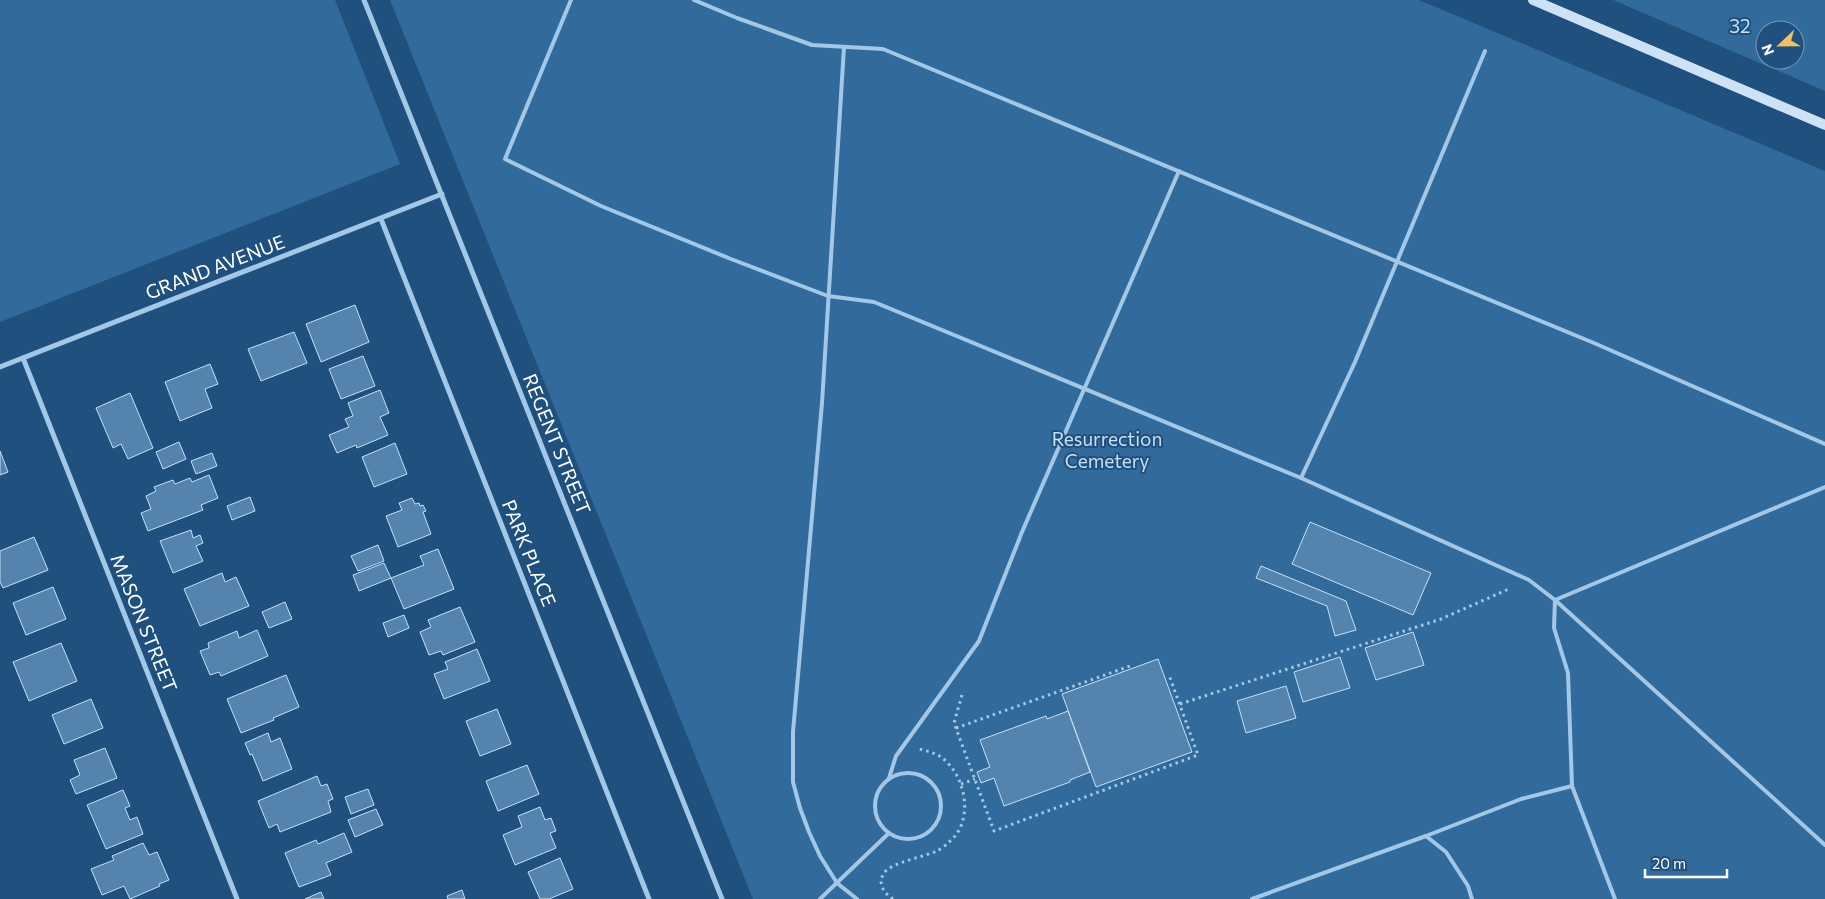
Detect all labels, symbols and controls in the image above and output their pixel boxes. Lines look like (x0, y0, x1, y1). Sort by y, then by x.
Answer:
park label: 32 (1729, 14, 1751, 37)
north arrow (1755, 20, 1805, 70)
text: N (1758, 42, 1777, 58)
street label: GRAND AVENUE (142, 229, 288, 304)
street label: REGENT STREET (519, 370, 596, 518)
park label: Resurrection Cemetery (1052, 427, 1162, 472)
street label: PARK PLACE (498, 496, 561, 609)
street label: MASON STREET (106, 551, 183, 695)
scale bar (1645, 846, 1728, 878)
text: 20 m (1652, 854, 1686, 872)

